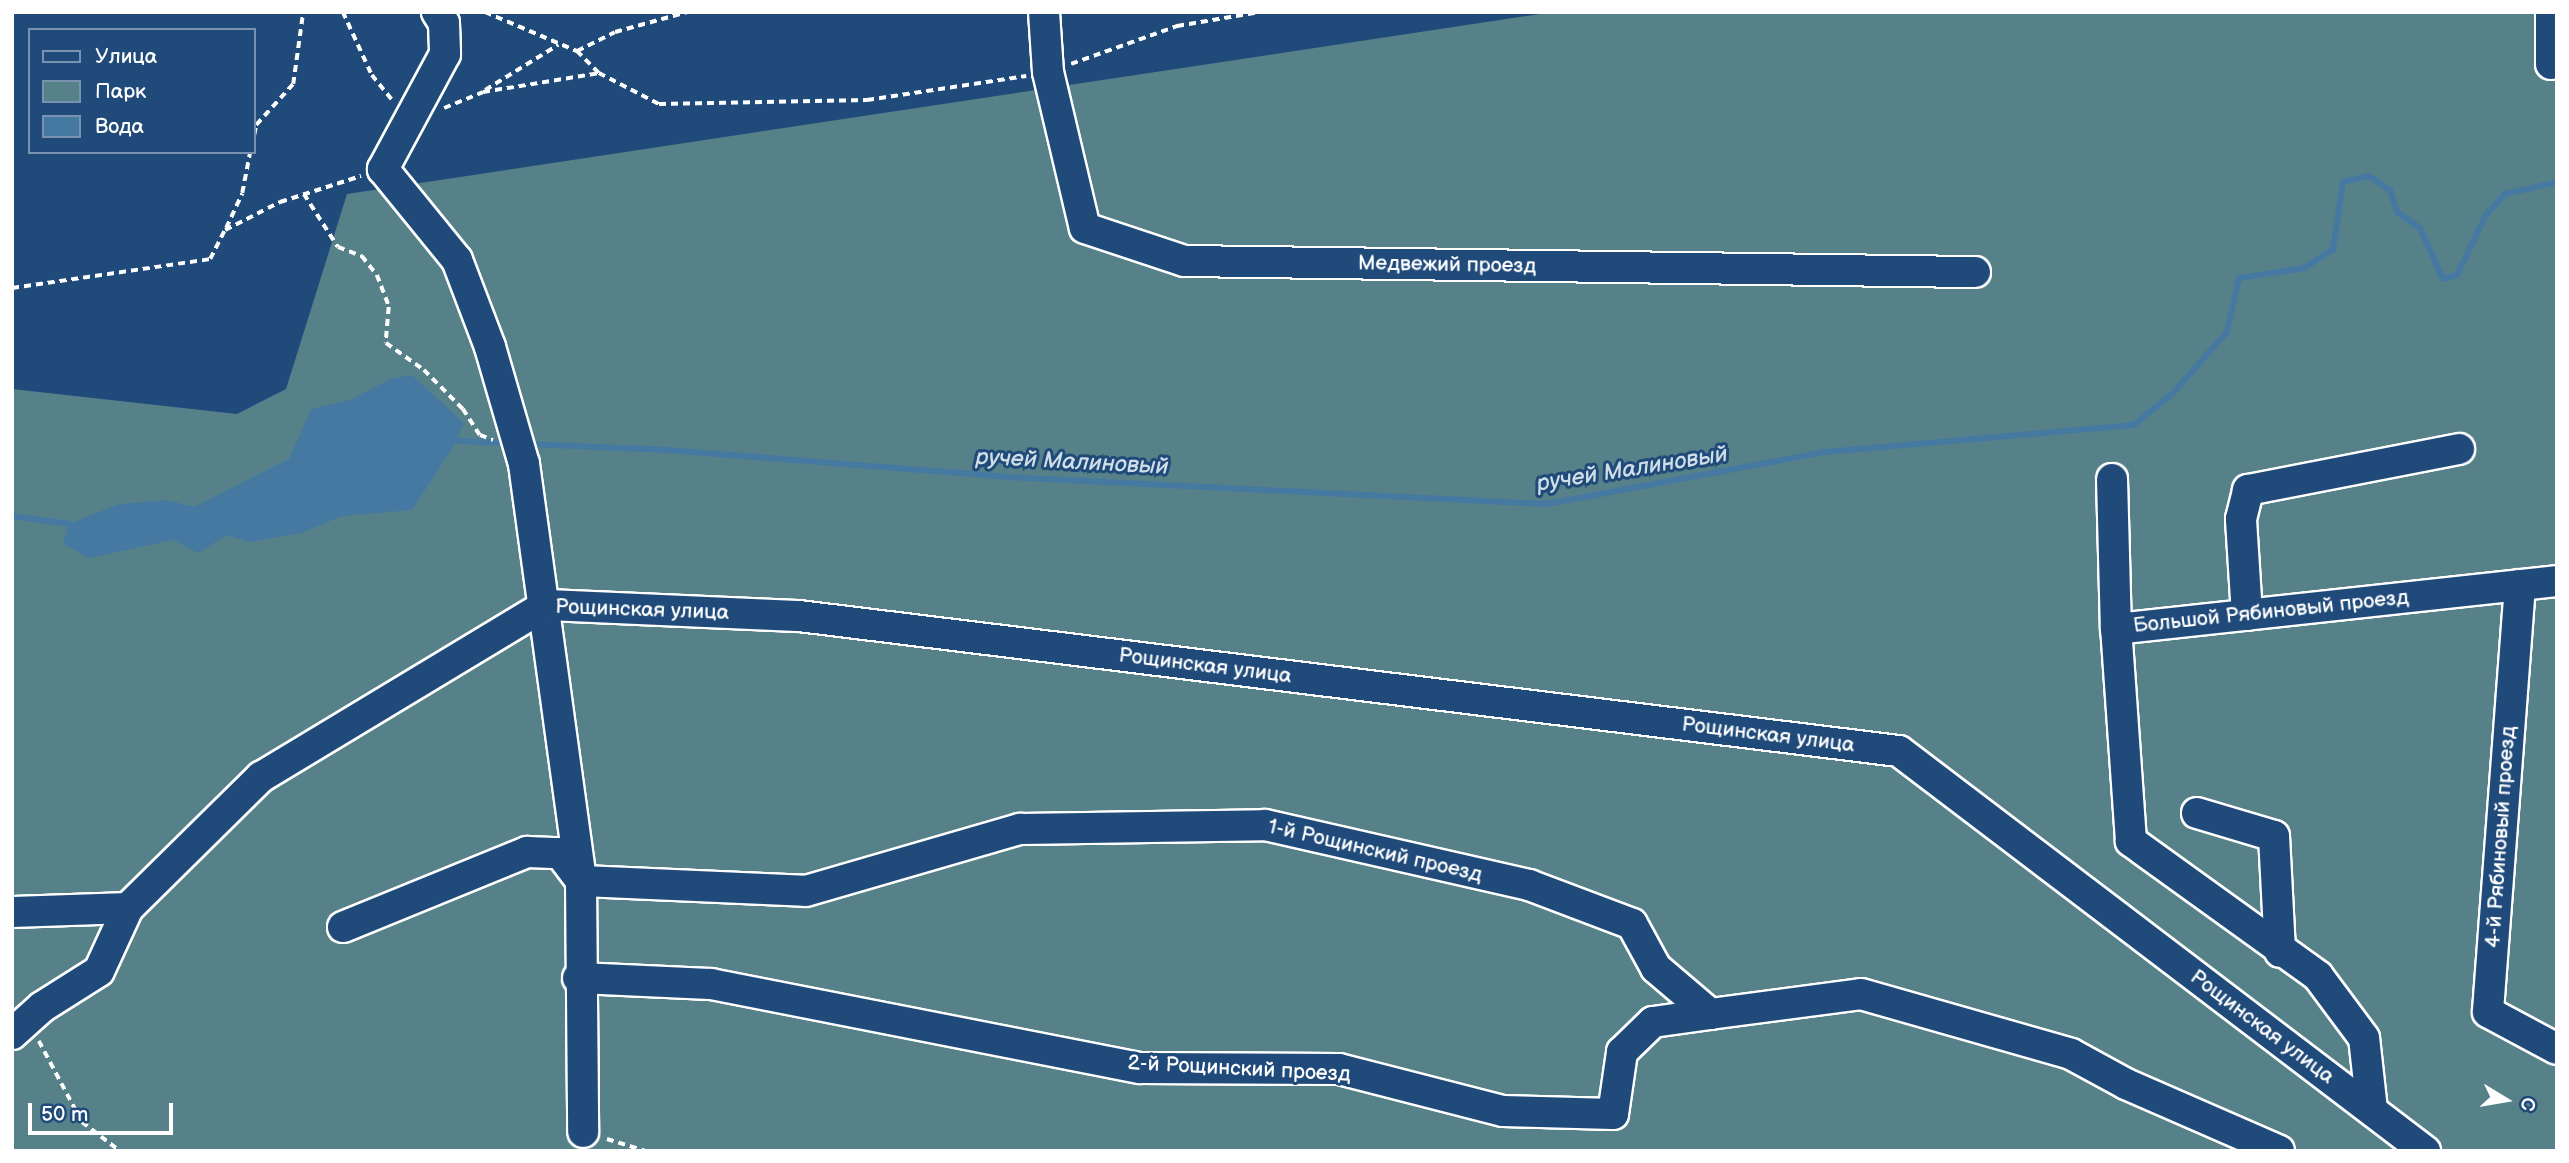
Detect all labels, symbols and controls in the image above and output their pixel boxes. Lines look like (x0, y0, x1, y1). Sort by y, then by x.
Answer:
legend (28, 28, 256, 154)
text: Улица (95, 44, 157, 69)
text: Парк (95, 79, 146, 104)
text: Вода (95, 114, 144, 139)
street label: Медвежий проезд (1358, 251, 1536, 279)
water label: ручей Малиновый (1534, 440, 1730, 498)
water label: ручей Малиновый (975, 443, 1169, 481)
street label: Большой Рябиновый проезд (2132, 585, 2410, 639)
street label: Рощинская улица (555, 594, 729, 626)
street label: Рощинская улица (1117, 643, 1293, 689)
street label: Рощинская улица (1680, 712, 1856, 758)
street label: 4-й Рябиновый проезд (2481, 725, 2521, 949)
street label: 1-й Рощинский проезд (1265, 814, 1485, 888)
street label: Рощинская улица (2185, 965, 2339, 1089)
street label: 2-й Рощинский проезд (1127, 1051, 1351, 1087)
north arrow (2471, 1065, 2541, 1135)
scale bar (32, 1090, 177, 1134)
text: С (2515, 1095, 2540, 1113)
text: 50 m (41, 1102, 88, 1127)

